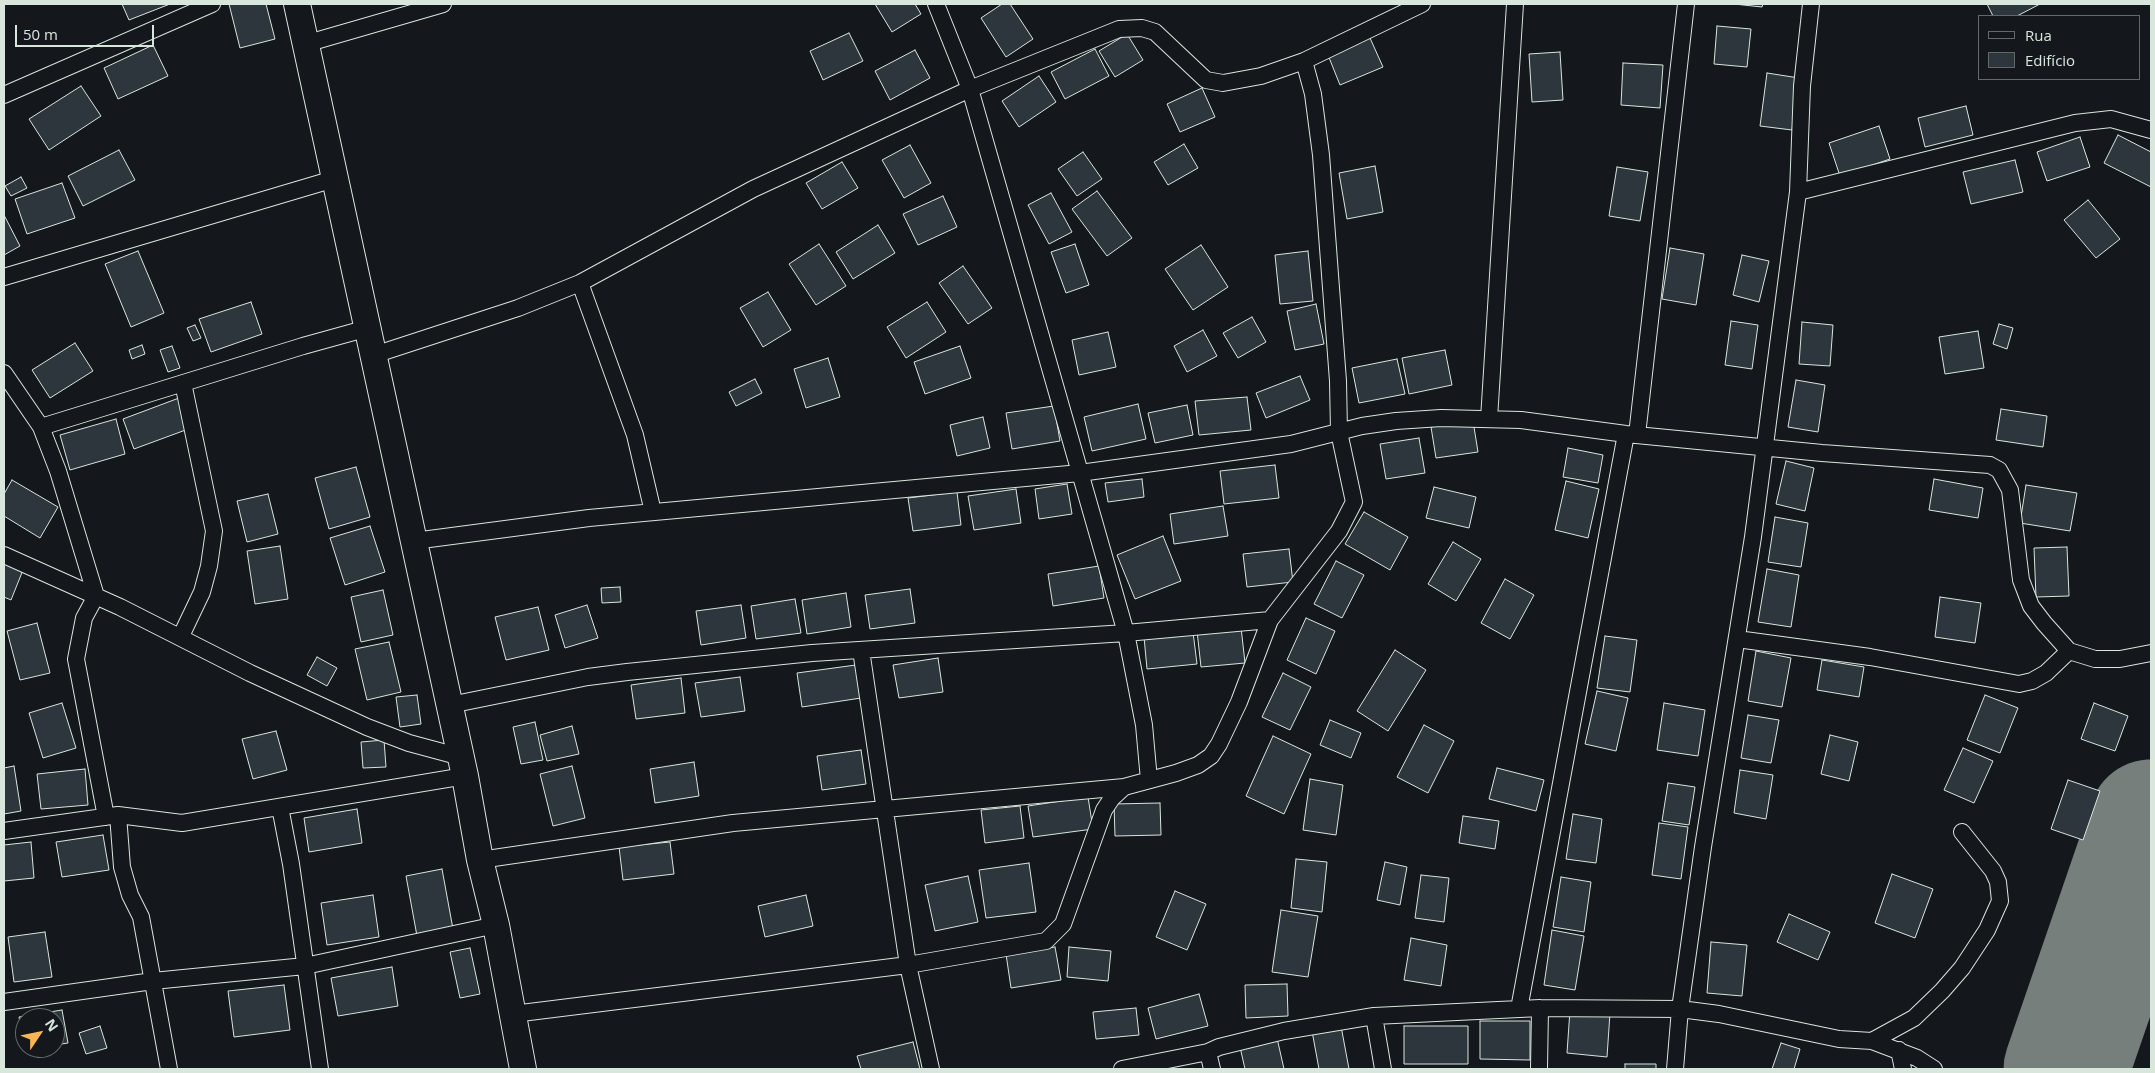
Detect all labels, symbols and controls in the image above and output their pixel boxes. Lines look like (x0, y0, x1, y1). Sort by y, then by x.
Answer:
scale bar (18, 15, 156, 47)
legend (1978, 15, 2140, 80)
text: 50 m (23, 24, 58, 44)
text: Rua (2025, 25, 2052, 45)
text: Edifício (2025, 50, 2075, 70)
north arrow (15, 1008, 65, 1058)
text: N (41, 1015, 63, 1035)

